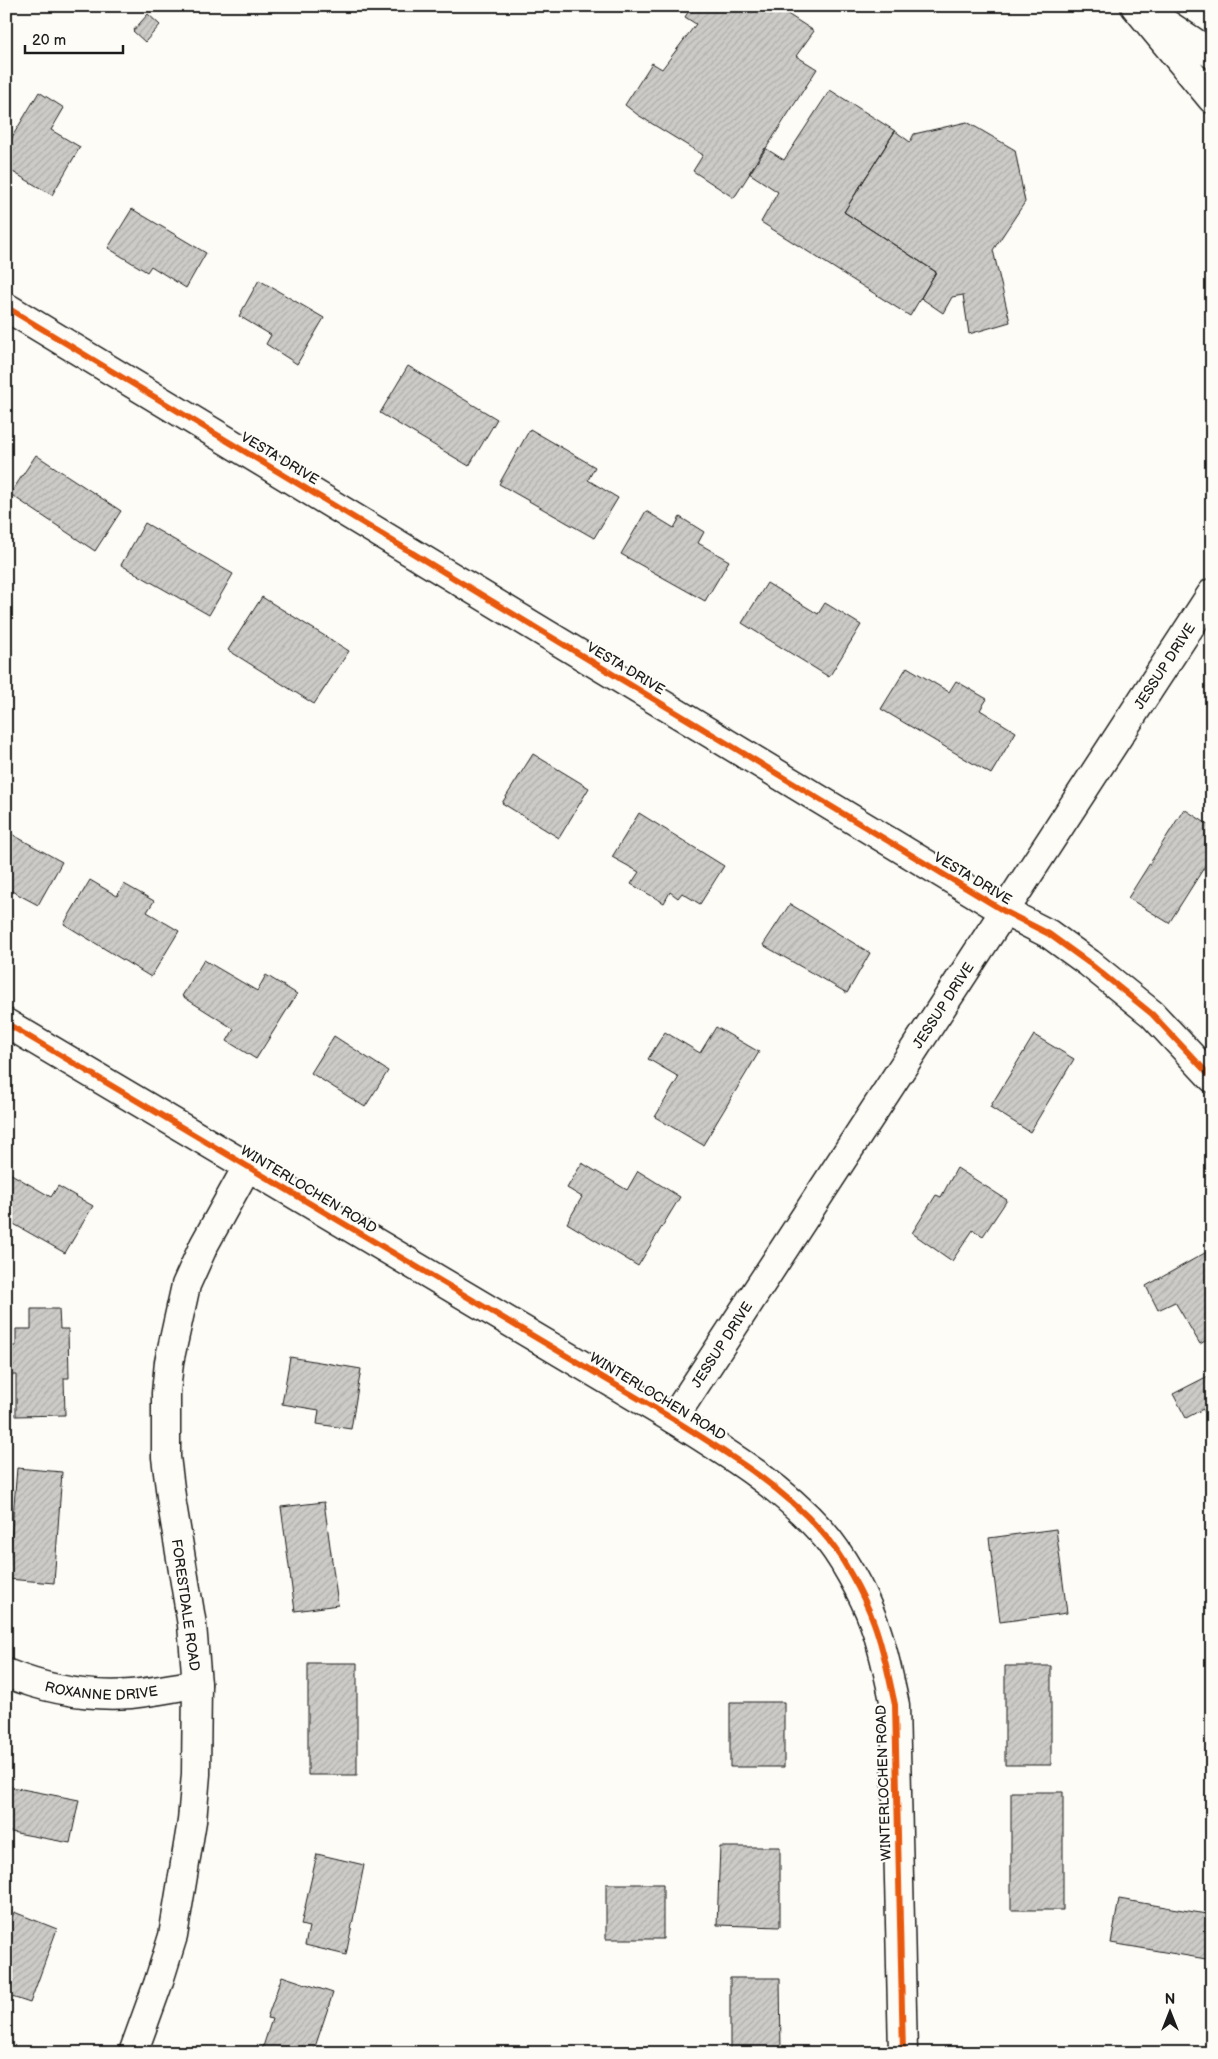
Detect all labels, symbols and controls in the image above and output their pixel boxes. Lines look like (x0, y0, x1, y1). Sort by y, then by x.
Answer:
scale bar (25, 22, 122, 54)
text: 20 m (32, 31, 66, 50)
street label: VESTA DRIVE (238, 429, 322, 488)
street label: JESSUP DRIVE (1131, 620, 1199, 713)
street label: VESTA DRIVE (584, 639, 668, 698)
street label: VESTA DRIVE (931, 849, 1015, 908)
street label: JESSUP DRIVE (909, 959, 978, 1052)
street label: WINTERLOCHEN ROAD (237, 1142, 380, 1237)
street label: JESSUP DRIVE (688, 1299, 756, 1391)
street label: WINTERLOCHEN ROAD (586, 1349, 729, 1444)
street label: FORESTDALE ROAD (168, 1538, 203, 1672)
street label: ROXANNE DRIVE (43, 1678, 159, 1704)
street label: WINTERLOCHEN ROAD (872, 1705, 895, 1861)
north arrow (1146, 1986, 1196, 2036)
text: N (1165, 1991, 1175, 2008)

